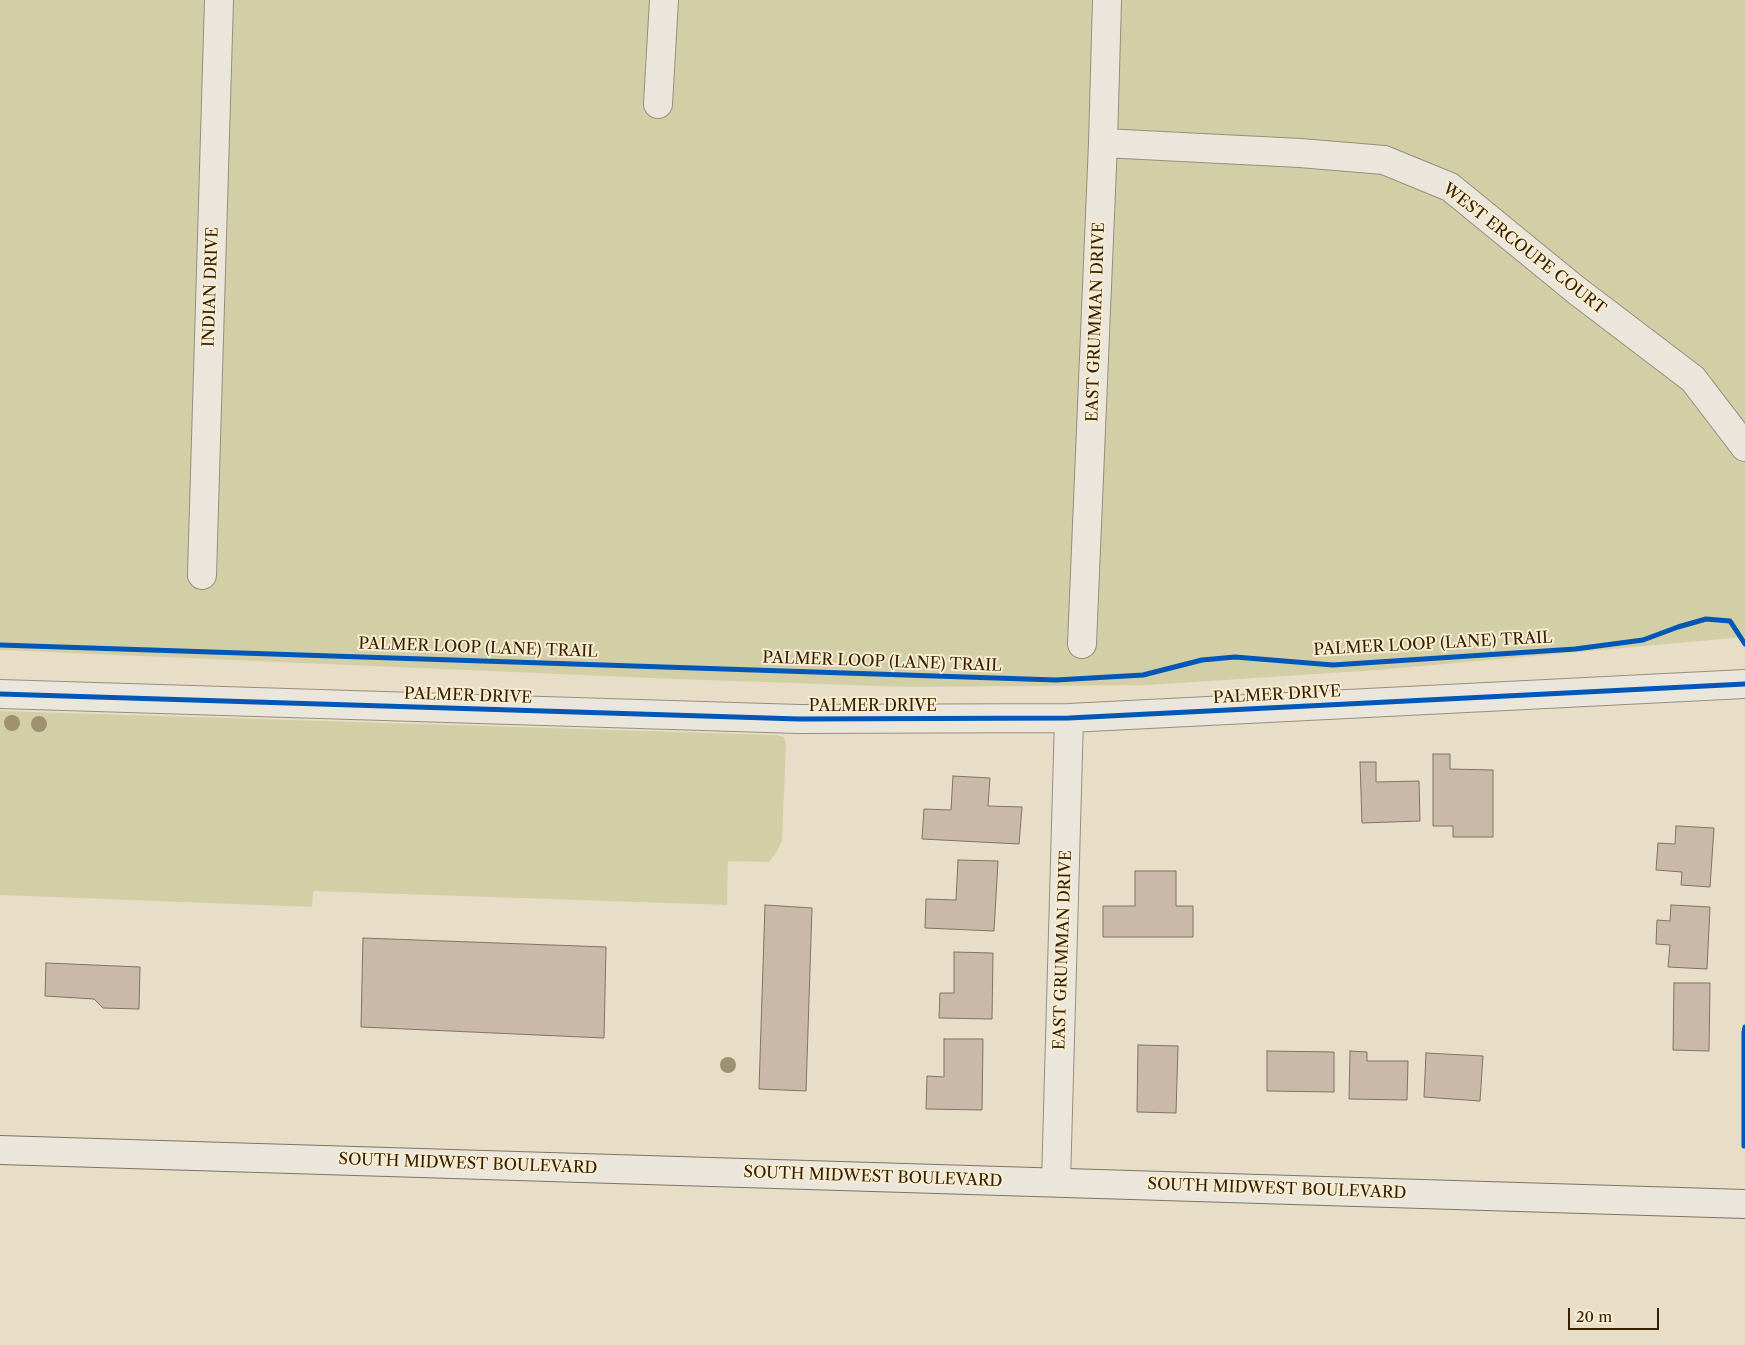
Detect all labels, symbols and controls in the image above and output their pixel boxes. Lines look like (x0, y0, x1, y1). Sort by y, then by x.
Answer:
street label: WEST ERCOUPE COURT (1439, 179, 1609, 319)
street label: EAST GRUMMAN DRIVE (1083, 222, 1109, 422)
street label: INDIAN DRIVE (199, 226, 223, 348)
street label: PALMER LOOP (LANE) TRAIL (1313, 628, 1553, 660)
street label: PALMER LOOP (LANE) TRAIL (358, 634, 598, 662)
street label: PALMER LOOP (LANE) TRAIL (762, 648, 1002, 676)
street label: PALMER DRIVE (1212, 682, 1342, 708)
street label: PALMER DRIVE (404, 684, 532, 708)
street label: PALMER DRIVE (809, 696, 937, 716)
street label: EAST GRUMMAN DRIVE (1050, 850, 1076, 1050)
street label: SOUTH MIDWEST BOULEVARD (338, 1150, 598, 1178)
street label: SOUTH MIDWEST BOULEVARD (743, 1163, 1003, 1191)
street label: SOUTH MIDWEST BOULEVARD (1147, 1175, 1407, 1203)
scale bar (1570, 1298, 1661, 1330)
text: 20 m (1576, 1307, 1612, 1326)

